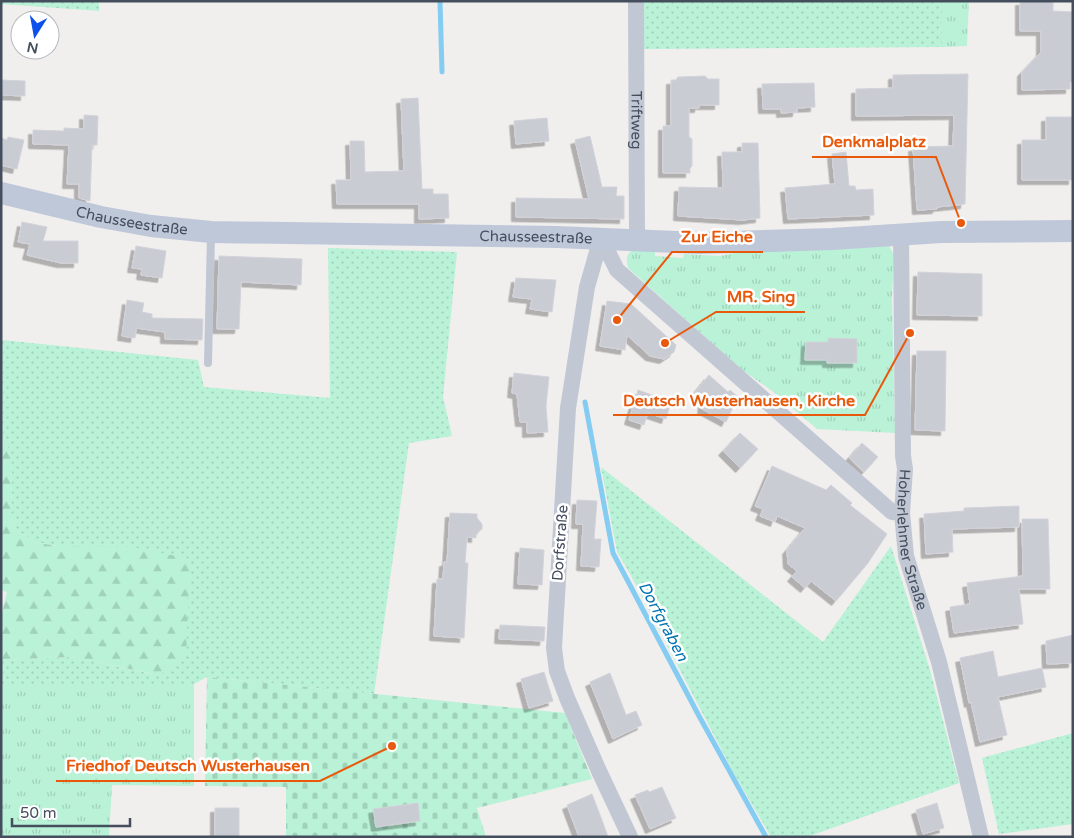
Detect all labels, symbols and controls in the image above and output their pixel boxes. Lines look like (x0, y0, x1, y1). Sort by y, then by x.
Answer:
north arrow (10, 10, 60, 60)
text: N (25, 38, 40, 57)
street label: Triftweg (627, 91, 646, 149)
callout: Denkmalplatz (812, 126, 936, 157)
text: Denkmalplatz (822, 132, 926, 152)
street label: Chausseestraße (74, 202, 189, 239)
callout: Zur Eiche (672, 221, 763, 252)
street label: Chausseestraße (479, 227, 593, 247)
text: Zur Eiche (681, 227, 753, 247)
callout: MR. Sing (716, 281, 805, 312)
text: MR. Sing (727, 287, 795, 307)
callout: Deutsch Wusterhausen, Kirche (613, 384, 865, 415)
text: Deutsch Wusterhausen, Kirche (623, 391, 855, 411)
street label: Hoherlehmer Straße (893, 469, 931, 612)
street label: Dorfstraße (548, 504, 572, 582)
water label: Dorfgraben (634, 578, 693, 666)
callout: Friedhof Deutsch Wusterhausen (56, 750, 320, 781)
text: Friedhof Deutsch Wusterhausen (66, 756, 310, 776)
scale bar (12, 796, 130, 828)
text: 50 m (20, 804, 57, 822)

